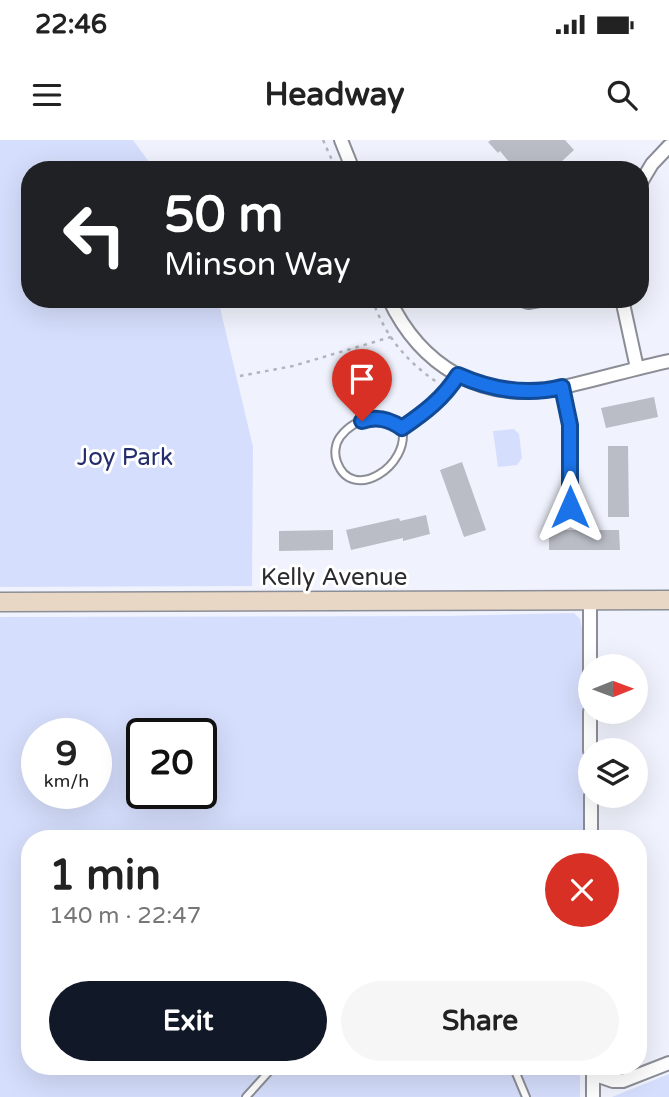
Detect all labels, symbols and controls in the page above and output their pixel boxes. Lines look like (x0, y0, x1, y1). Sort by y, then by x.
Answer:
text: 22:46 (35, 9, 107, 40)
icon: menu (28, 76, 66, 114)
text: Headway (264, 76, 405, 114)
icon: search (603, 76, 641, 114)
text: 50 m (164, 186, 283, 245)
icon: left (49, 189, 140, 280)
text: Minson Way (164, 246, 351, 284)
pin (332, 349, 392, 421)
icon: arrive (343, 360, 381, 398)
park label: Joy Park (77, 443, 173, 472)
position arrow (533, 470, 607, 544)
street label: Kelly Avenue (261, 563, 407, 592)
north arrow (578, 654, 648, 724)
map controls (578, 654, 648, 808)
speed limit sign: 20 (126, 718, 217, 809)
text: 9 (56, 733, 77, 775)
button: layers (578, 738, 648, 808)
text: km/h (44, 770, 89, 792)
text: 1 min (49, 850, 161, 901)
button: close (545, 853, 619, 927)
text: 140 m · 22:47 (49, 902, 201, 930)
button: Exit (49, 981, 327, 1061)
button: Share (341, 981, 619, 1061)

